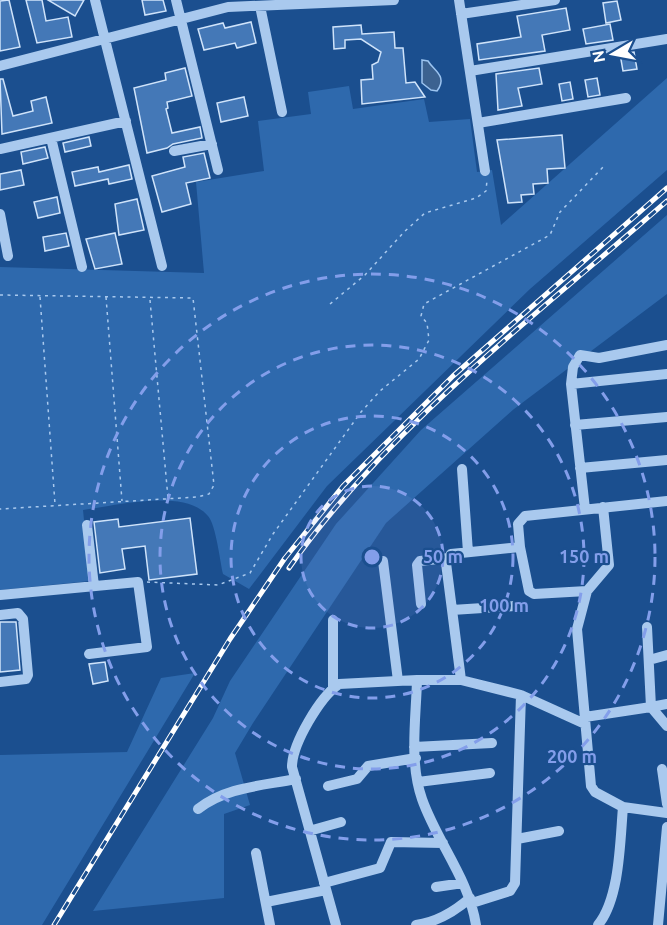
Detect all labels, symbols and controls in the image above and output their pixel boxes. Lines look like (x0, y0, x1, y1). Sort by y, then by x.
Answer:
north arrow (583, 24, 643, 84)
text: N (588, 49, 608, 64)
text: 50 m (423, 546, 463, 566)
text: 150 m (559, 546, 609, 566)
centre of rings (362, 547, 382, 567)
text: 100 m (479, 595, 529, 615)
text: 200 m (547, 746, 597, 766)

